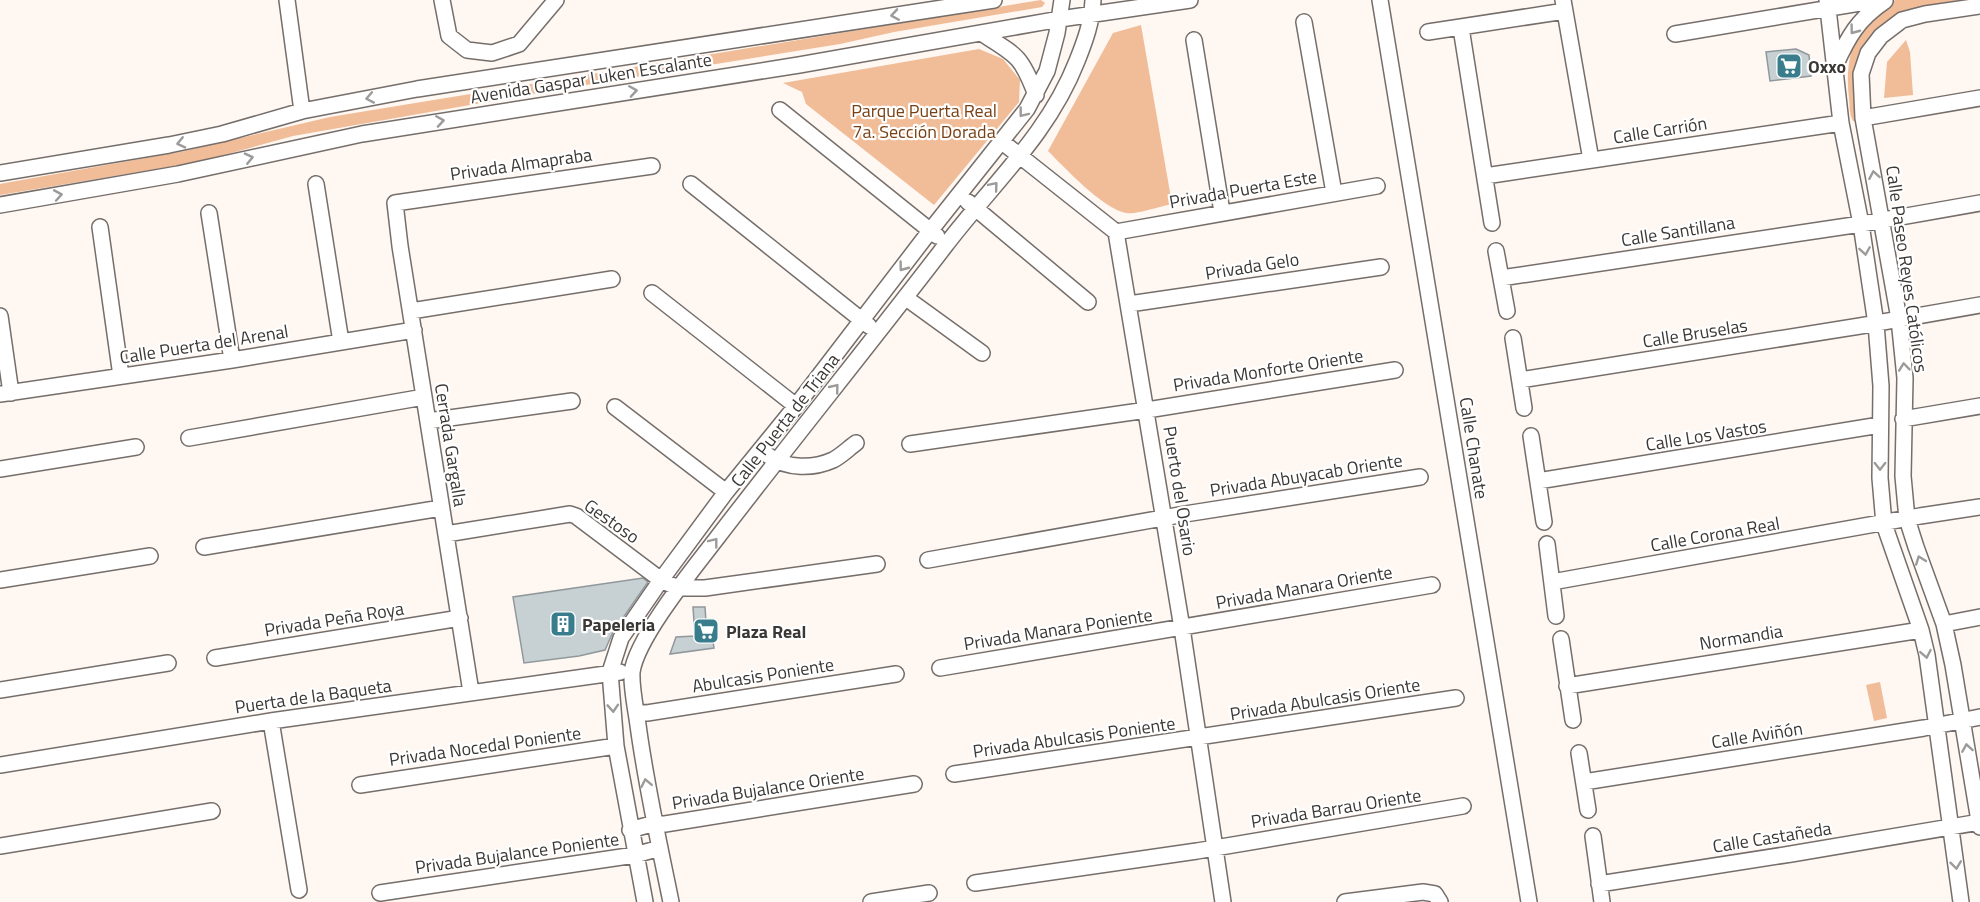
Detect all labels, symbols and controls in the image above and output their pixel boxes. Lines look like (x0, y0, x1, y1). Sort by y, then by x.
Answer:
one-way arrow (890, 9, 900, 21)
one-way arrow (1850, 23, 1861, 34)
street label: Avenida Gaspar Luken Escalante (468, 46, 714, 110)
supermarket icon: Oxxo (1774, 51, 1804, 81)
place label: Oxxo (1808, 53, 1846, 80)
one-way arrow (628, 85, 638, 98)
one-way arrow (366, 91, 376, 104)
park label: Parque Puerta Real 7a. Sección Dorada (851, 97, 997, 145)
one-way arrow (1020, 107, 1031, 118)
street label: Calle Carrión (1611, 109, 1709, 151)
one-way arrow (436, 116, 445, 128)
one-way arrow (176, 136, 186, 149)
street label: Privada Almapraba (448, 141, 594, 187)
one-way arrow (244, 152, 254, 165)
street label: Privada Puerta Este (1167, 163, 1319, 215)
street label: Calle Paseo Reyes Católicos (1879, 164, 1935, 374)
one-way arrow (1868, 170, 1881, 180)
one-way arrow (987, 182, 998, 193)
one-way arrow (52, 189, 62, 202)
street label: Calle Santillana (1619, 209, 1737, 253)
street label: Privada Gelo (1203, 245, 1301, 287)
one-way arrow (1858, 245, 1871, 255)
one-way arrow (900, 260, 911, 271)
street label: Calle Bruselas (1641, 311, 1749, 355)
street label: Calle Puerta del Arenal (118, 317, 290, 371)
street label: Privada Monforte Oriente (1171, 342, 1365, 398)
street label: Calle Puerta de Triana (724, 347, 846, 493)
one-way arrow (1898, 363, 1911, 372)
street label: Cerrada Gargalla (428, 381, 474, 509)
one-way arrow (827, 384, 838, 395)
street label: Calle Chanate (1453, 395, 1495, 501)
street label: Calle Los Vastos (1644, 412, 1768, 458)
street label: Puerto del Osario (1156, 424, 1204, 558)
street label: Privada Abuyacab Oriente (1208, 446, 1404, 504)
one-way arrow (1874, 461, 1886, 470)
street label: Gestoso (579, 492, 645, 550)
street label: Calle Corona Real (1648, 509, 1782, 559)
one-way arrow (707, 537, 718, 548)
one-way arrow (1915, 555, 1928, 566)
street label: Privada Manara Oriente (1213, 558, 1395, 616)
street label: Privada Peña Roya (262, 595, 406, 643)
street label: Privada Manara Poniente (962, 601, 1154, 657)
building icon: Papeleria (548, 609, 578, 639)
place label: Papeleria (582, 611, 655, 638)
supermarket icon: Plaza Real (691, 616, 721, 646)
street label: Normandia (1697, 617, 1785, 657)
place label: Plaza Real (726, 618, 806, 645)
one-way arrow (1919, 648, 1932, 658)
street label: Abulcasis Poniente (690, 650, 836, 700)
street label: Privada Abulcasis Oriente (1228, 671, 1422, 727)
street label: Puerta de la Baqueta (233, 672, 393, 720)
one-way arrow (606, 704, 619, 713)
street label: Privada Abulcasis Poniente (971, 709, 1177, 765)
street label: Calle Aviñón (1709, 714, 1805, 756)
street label: Privada Nocedal Poniente (387, 719, 583, 773)
one-way arrow (1962, 744, 1974, 753)
street label: Privada Bujalance Oriente (670, 759, 866, 817)
one-way arrow (641, 778, 654, 788)
street label: Privada Barrau Oriente (1249, 781, 1423, 835)
street label: Calle Castañeda (1711, 814, 1833, 860)
street label: Privada Bujalance Poniente (413, 825, 621, 881)
one-way arrow (1950, 860, 1962, 870)

